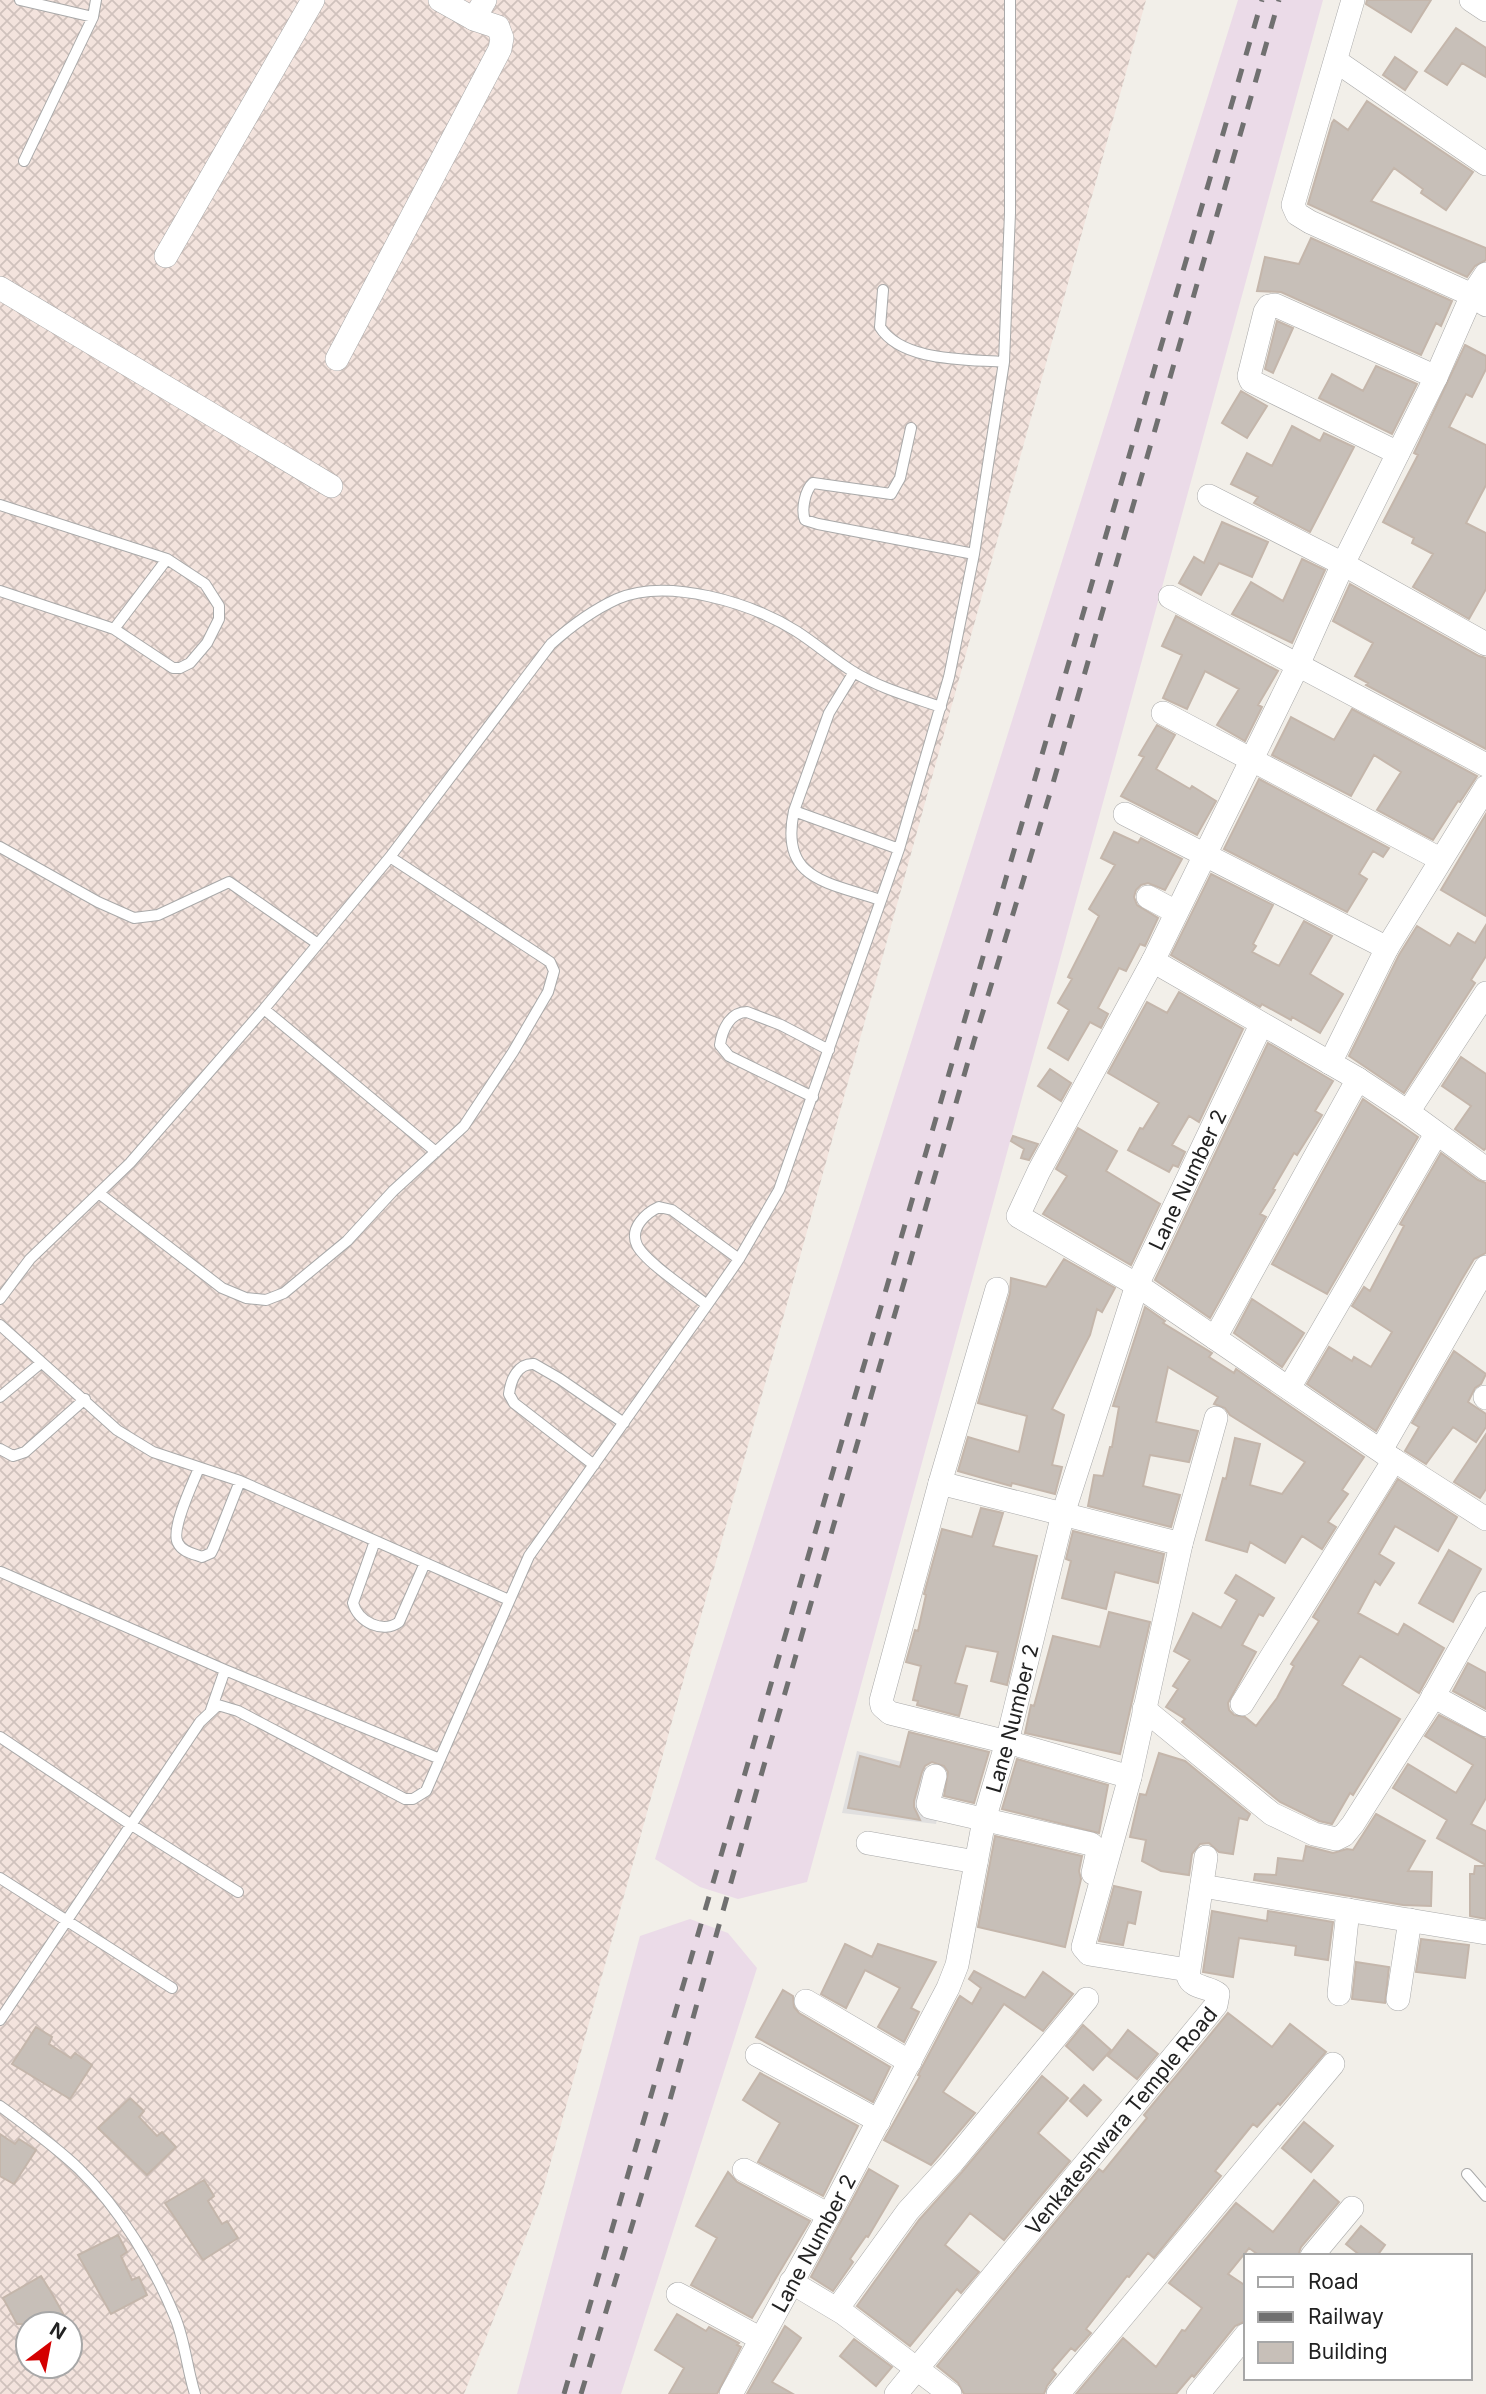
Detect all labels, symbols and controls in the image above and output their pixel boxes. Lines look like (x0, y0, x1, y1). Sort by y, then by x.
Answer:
street label: Lane Number 2 (1143, 1105, 1231, 1254)
street label: Lane Number 2 (980, 1641, 1043, 1796)
street label: Venkateshwara Temple Road (1020, 2002, 1222, 2240)
street label: Lane Number 2 (766, 2170, 861, 2316)
legend (1244, 2254, 1472, 2380)
text: Road (1308, 2269, 1359, 2294)
text: Railway (1308, 2304, 1384, 2329)
north arrow (14, 2310, 84, 2380)
text: N (46, 2317, 70, 2345)
text: Building (1308, 2339, 1388, 2364)

